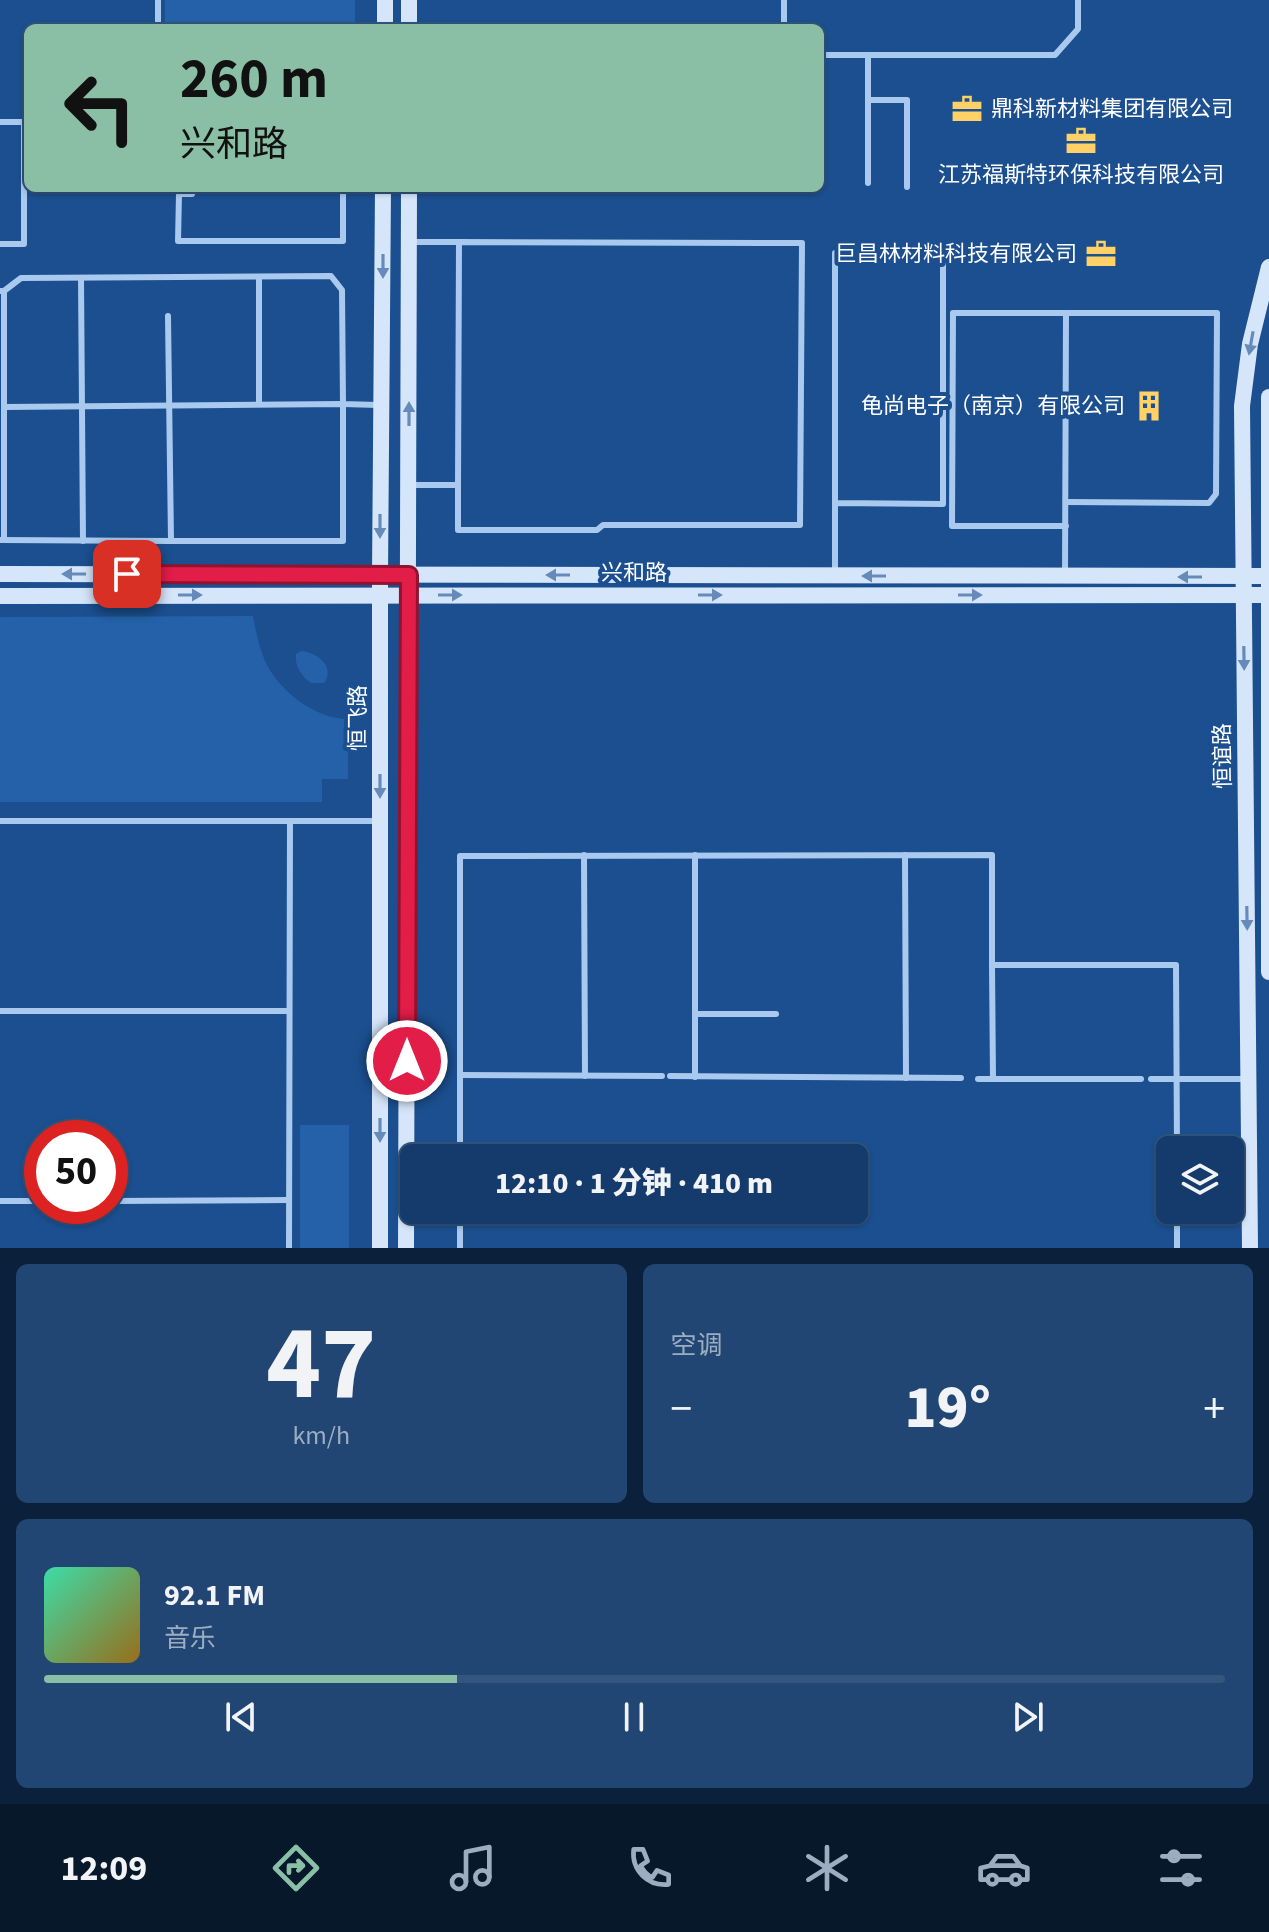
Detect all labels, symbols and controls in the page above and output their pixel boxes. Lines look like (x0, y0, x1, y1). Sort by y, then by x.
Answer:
text: 260 m (180, 40, 328, 119)
icon: left (48, 56, 152, 160)
office icon: 鼎科新材料集团有限公司 (950, 92, 984, 126)
place label: 鼎科新材料集团有限公司 (991, 93, 1233, 125)
text: 兴和路 (180, 119, 288, 170)
office icon: 江苏福斯特环保科技有限公司 (1064, 124, 1098, 158)
place label: 江苏福斯特环保科技有限公司 (938, 159, 1224, 191)
office icon: 巨昌林材料科技有限公司 (1084, 237, 1118, 271)
place label: 巨昌林材料科技有限公司 (835, 238, 1077, 270)
one-way arrow (376, 254, 389, 279)
one-way arrow (1244, 331, 1256, 356)
building icon: 龟尚电子（南京）有限公司 (1132, 389, 1166, 423)
place label: 龟尚电子（南京）有限公司 (861, 390, 1125, 422)
one-way arrow (403, 401, 415, 426)
one-way arrow (374, 514, 386, 539)
pin (93, 540, 161, 608)
icon: arrive (105, 552, 149, 596)
street label: 兴和路 (601, 557, 667, 589)
one-way arrow (61, 568, 86, 580)
one-way arrow (545, 569, 570, 581)
one-way arrow (861, 570, 886, 582)
one-way arrow (1177, 570, 1202, 583)
one-way arrow (178, 589, 203, 601)
one-way arrow (438, 589, 463, 601)
one-way arrow (698, 589, 723, 601)
one-way arrow (958, 589, 983, 601)
one-way arrow (1238, 646, 1250, 671)
street label: 恒飞路 (342, 685, 374, 751)
street label: 恒谊路 (1206, 723, 1240, 789)
one-way arrow (374, 774, 386, 799)
one-way arrow (1240, 906, 1253, 931)
position arrow (365, 1019, 449, 1103)
one-way arrow (374, 1118, 386, 1143)
speed limit sign: 50 (24, 1120, 128, 1224)
map controls (1156, 1136, 1244, 1224)
button: layers (1156, 1136, 1244, 1224)
text: 12:10 · 1 分钟 · 410 m (495, 1162, 773, 1205)
text: 47 (266, 1291, 376, 1439)
text: 空调 (671, 1327, 723, 1364)
text: 19° (905, 1366, 991, 1451)
text: − (671, 1378, 692, 1441)
text: + (1203, 1378, 1225, 1441)
text: km/h (292, 1417, 350, 1454)
text: 92.1 FM (164, 1574, 265, 1617)
text: 音乐 (164, 1620, 216, 1657)
icon: previous (219, 1695, 263, 1739)
icon: pause (612, 1695, 656, 1739)
icon: next (1006, 1695, 1050, 1739)
icon: directions (268, 1840, 324, 1896)
icon: music (445, 1840, 501, 1896)
icon: phone (622, 1840, 678, 1896)
icon: climate (799, 1840, 855, 1896)
icon: car (976, 1840, 1032, 1896)
icon: filters (1153, 1840, 1209, 1896)
text: 12:09 (60, 1843, 147, 1894)

